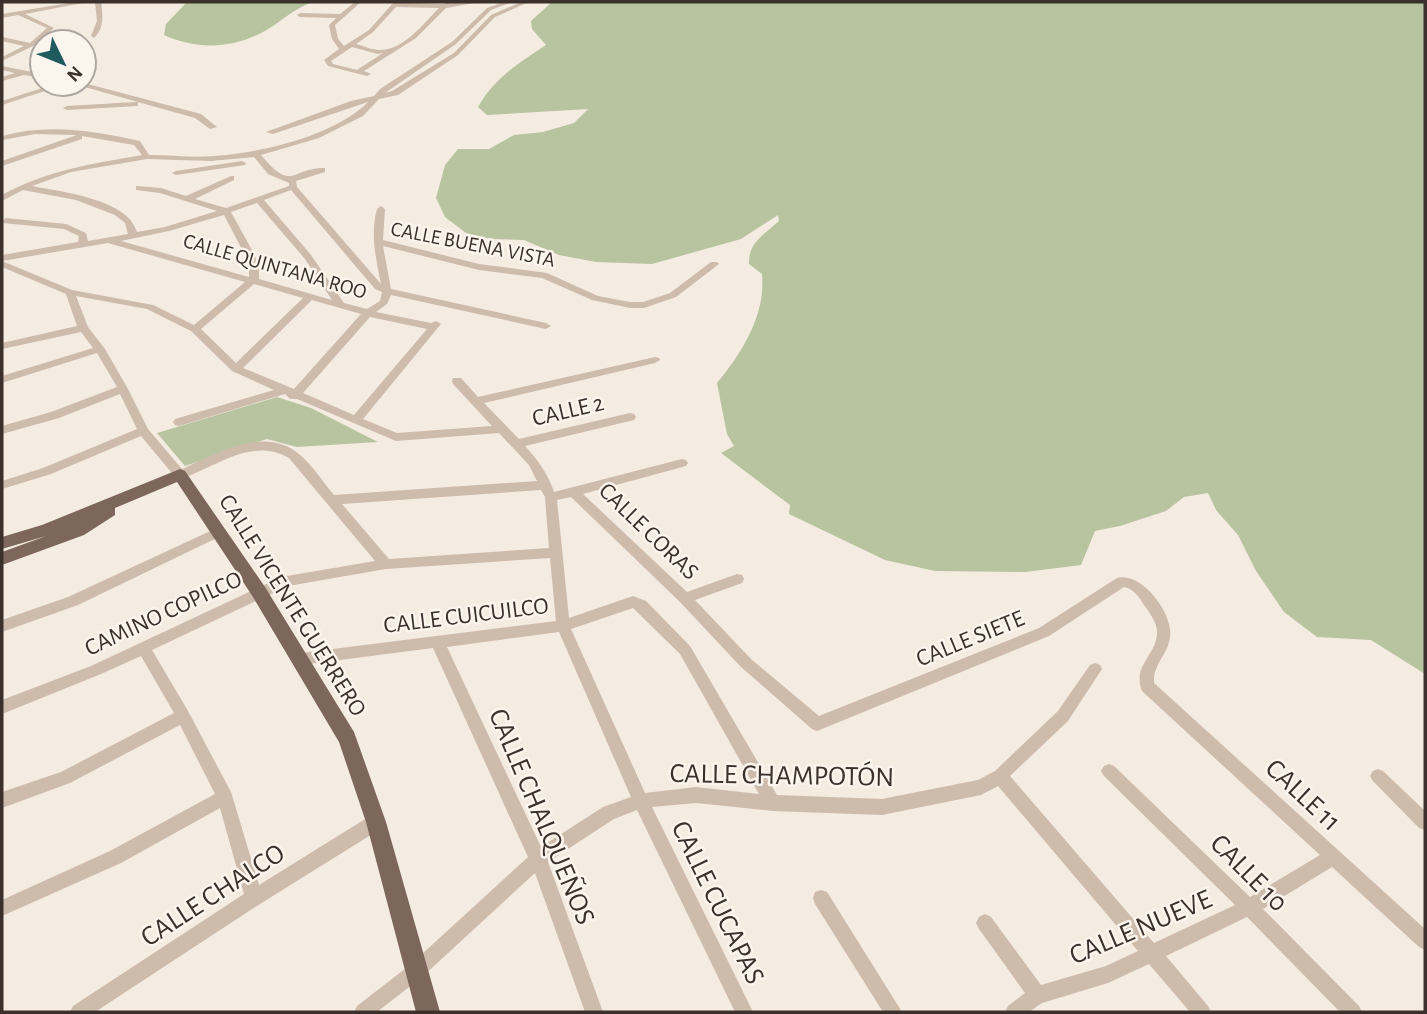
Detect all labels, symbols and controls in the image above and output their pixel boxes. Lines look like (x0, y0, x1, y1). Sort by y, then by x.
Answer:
north arrow (28, 28, 98, 98)
text: N (63, 62, 86, 85)
street label: CALLE BUENA VISTA (389, 218, 557, 271)
street label: CALLE QUINTANA ROO (181, 230, 369, 303)
street label: CALLE 2 (530, 391, 606, 431)
street label: CALLE CORAS (594, 479, 703, 585)
street label: CALLE VICENTE GUERRERO (214, 490, 370, 721)
street label: CAMINO COPILCO (81, 567, 246, 661)
street label: CALLE CUICUILCO (382, 594, 550, 638)
street label: CALLE SIETE (913, 606, 1028, 672)
street label: CALLE CHALQUEÑOS (483, 704, 601, 929)
street label: CALLE 11 (1260, 754, 1346, 837)
street label: CALLE CHAMPOTÓN (669, 757, 895, 792)
street label: CALLE CUCAPAS (666, 817, 769, 989)
street label: CALLE 10 (1205, 829, 1293, 917)
street label: CALLE CHALCO (136, 839, 290, 952)
street label: CALLE NUEVE (1066, 885, 1216, 970)

